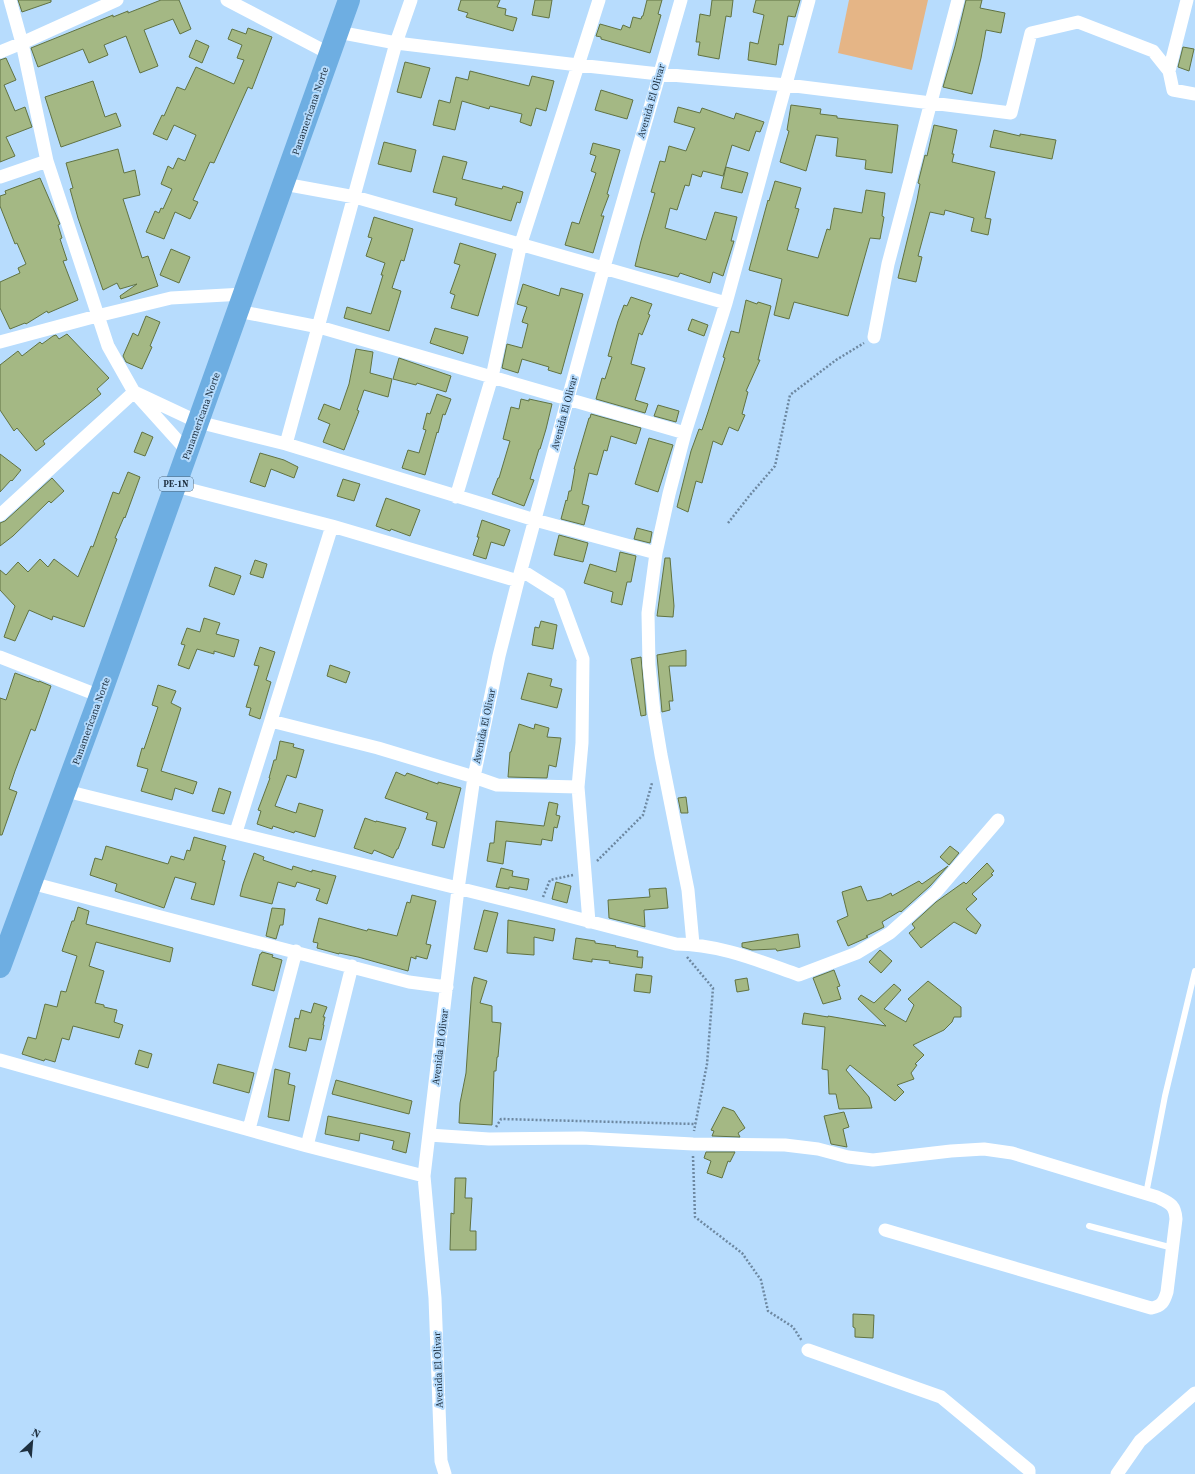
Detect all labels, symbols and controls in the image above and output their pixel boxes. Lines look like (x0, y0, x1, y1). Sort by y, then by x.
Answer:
street label: Avenida El Olivar (634, 62, 668, 140)
street label: Panamericana Norte (289, 65, 331, 157)
street label: Panamericana Norte (179, 370, 223, 462)
street label: Avenida El Olivar (548, 374, 580, 452)
road number: PE-1N (159, 477, 193, 491)
street label: Panamericana Norte (69, 675, 113, 767)
street label: Avenida El Olivar (470, 687, 498, 765)
street label: Avenida El Olivar (429, 1008, 451, 1086)
street label: Avenida El Olivar (430, 1331, 446, 1408)
north arrow (12, 1422, 52, 1462)
text: N (29, 1425, 43, 1442)

